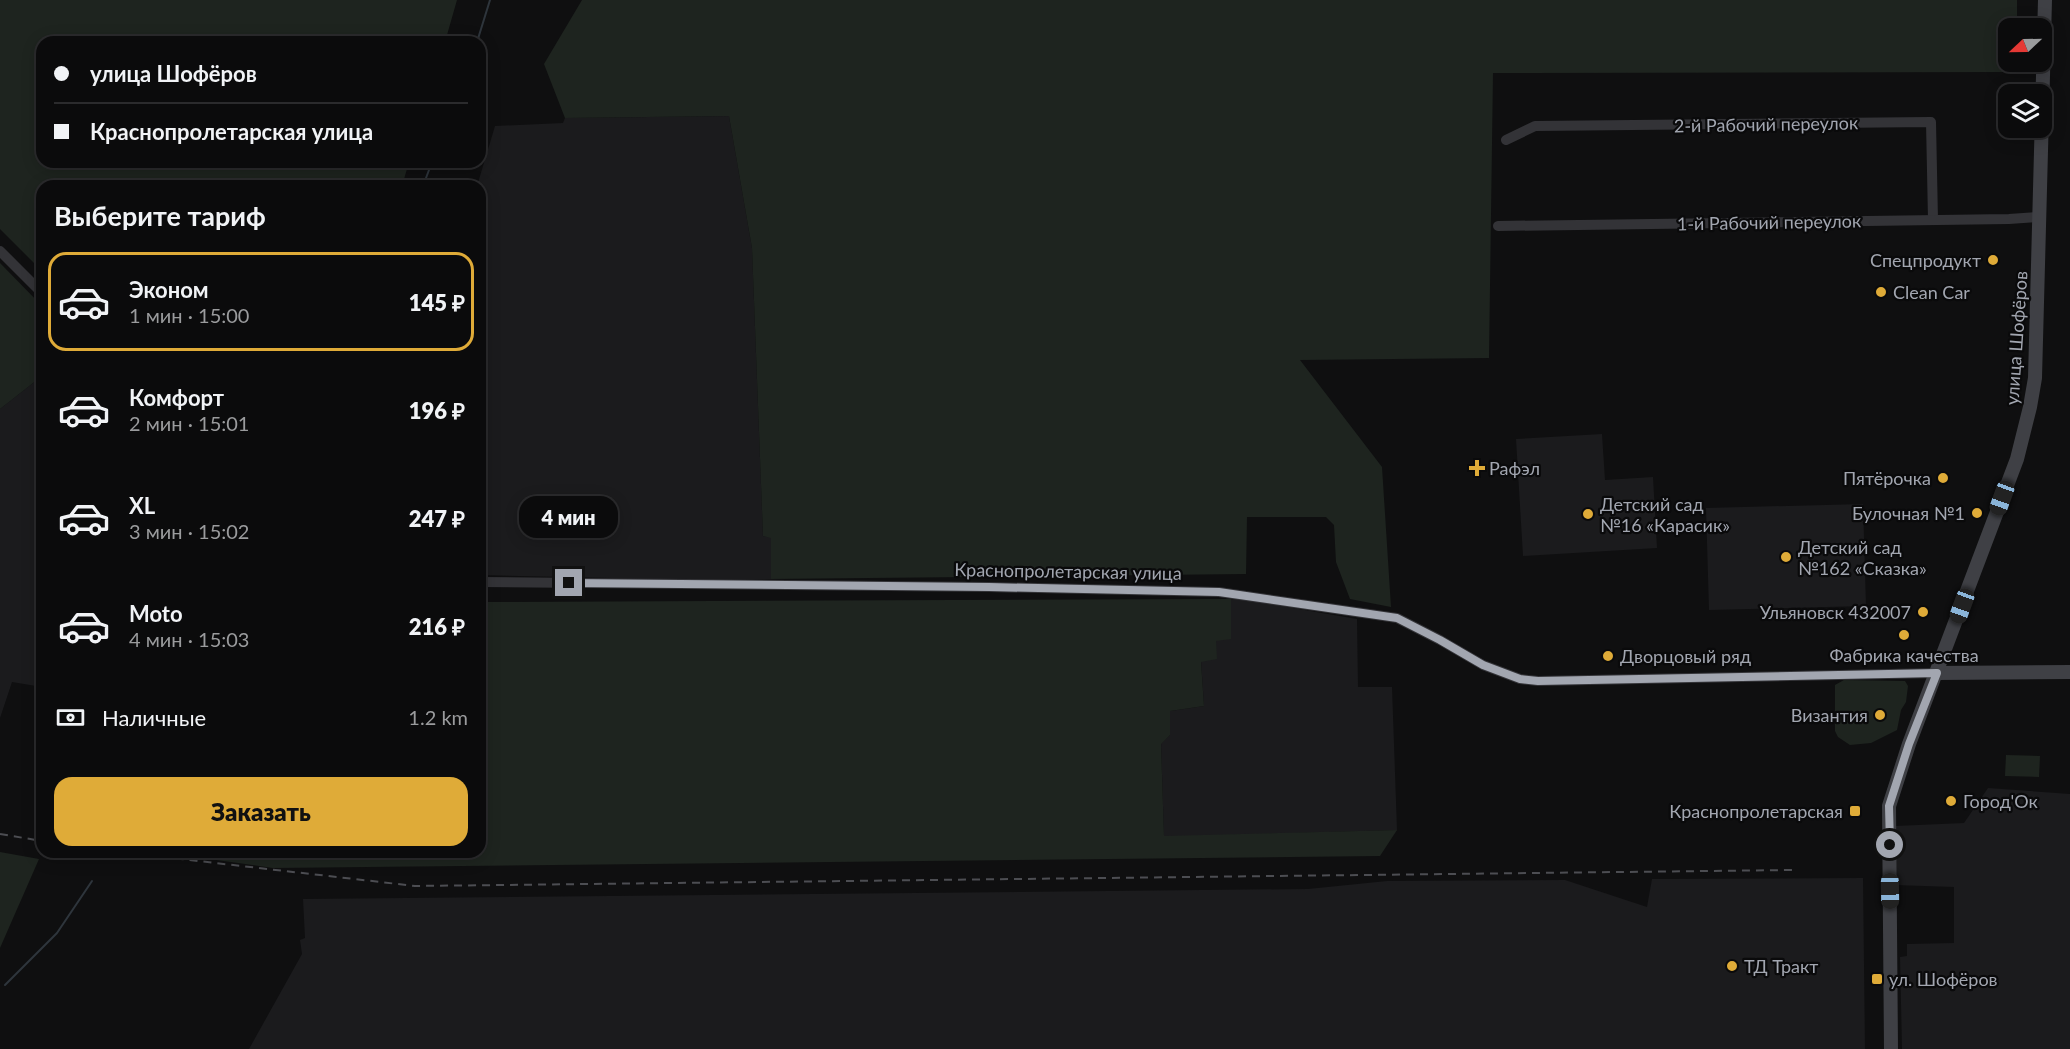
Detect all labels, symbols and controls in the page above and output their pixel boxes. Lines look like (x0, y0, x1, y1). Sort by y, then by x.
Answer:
north arrow (1998, 18, 2052, 72)
map controls (1998, 18, 2052, 138)
text: улица Шофёров (90, 60, 257, 87)
button: layers (1998, 84, 2052, 138)
street label: 2-й Рабочий переулок (1674, 111, 1859, 137)
text: Краснопролетарская улица (90, 118, 373, 145)
text: Выберите тариф (54, 199, 266, 232)
street label: 1-й Рабочий переулок (1677, 209, 1862, 235)
place label: Спецпродукт (1870, 249, 1981, 271)
marker: Спецпродукт (1986, 253, 2000, 267)
street label: улица Шофёров (2000, 270, 2032, 406)
icon: car (57, 275, 111, 329)
text: Эконом (129, 276, 209, 303)
place label: Clean Car (1893, 281, 1970, 303)
marker: Clean Car (1874, 285, 1888, 299)
text: 145 ₽ (409, 289, 465, 316)
text: 1 мин · 15:00 (129, 303, 249, 327)
icon: car (57, 383, 111, 437)
text: Комфорт (129, 384, 224, 411)
text: 196 ₽ (409, 397, 465, 424)
text: 2 мин · 15:01 (129, 411, 249, 435)
place label: Рафэл (1489, 457, 1540, 479)
marker: Рафэл (1470, 461, 1484, 475)
place label: Пятёрочка (1843, 467, 1931, 489)
marker: Пятёрочка (1936, 471, 1950, 485)
car (1987, 478, 2017, 518)
icon: car (57, 491, 111, 545)
text: XL (129, 492, 155, 519)
place label: Детский сад №16 «Карасик» (1600, 493, 1730, 536)
callout: 4 мин (520, 496, 618, 538)
place label: Булочная №1 (1852, 502, 1965, 524)
text: 247 ₽ (409, 505, 465, 532)
text: 4 мин (541, 505, 596, 529)
marker: Булочная №1 (1970, 506, 1984, 520)
marker: Детский сад №16 «Карасик» (1581, 507, 1595, 521)
text: 3 мин · 15:02 (129, 519, 249, 543)
place label: Детский сад №162 «Сказка» (1798, 536, 1927, 579)
marker: Детский сад №162 «Сказка» (1779, 550, 1793, 564)
street label: Краснопролетарская улица (954, 558, 1182, 584)
route end (555, 569, 582, 596)
car (1947, 586, 1977, 626)
icon: car (57, 599, 111, 653)
text: Moto (129, 600, 183, 627)
place label: Ульяновск 432007 (1760, 601, 1911, 623)
marker: Ульяновск 432007 (1916, 605, 1930, 619)
text: 216 ₽ (409, 613, 465, 640)
text: 4 мин · 15:03 (129, 627, 249, 651)
marker: Фабрика качества (1897, 628, 1911, 642)
place label: Фабрика качества (1829, 644, 1979, 666)
place label: Дворцовый ряд (1620, 645, 1751, 667)
marker: Дворцовый ряд (1601, 649, 1615, 663)
icon: cash (54, 701, 87, 734)
text: Наличные (102, 704, 206, 731)
place label: Византия (1791, 704, 1868, 726)
text: 1.2 km (408, 705, 468, 729)
marker: Византия (1873, 708, 1887, 722)
button: Заказать (54, 777, 468, 846)
place label: Город'Ок (1963, 790, 2039, 812)
marker: Город'Ок (1944, 794, 1958, 808)
place label: Краснопролетарская (1669, 800, 1843, 822)
marker: Краснопролетарская (1848, 804, 1862, 818)
route start (1876, 831, 1903, 858)
car (1881, 873, 1899, 909)
place label: ТД Тракт (1744, 955, 1818, 977)
marker: ТД Тракт (1725, 959, 1739, 973)
place label: ул. Шофёров (1889, 968, 1998, 990)
marker: ул. Шофёров (1870, 972, 1884, 986)

